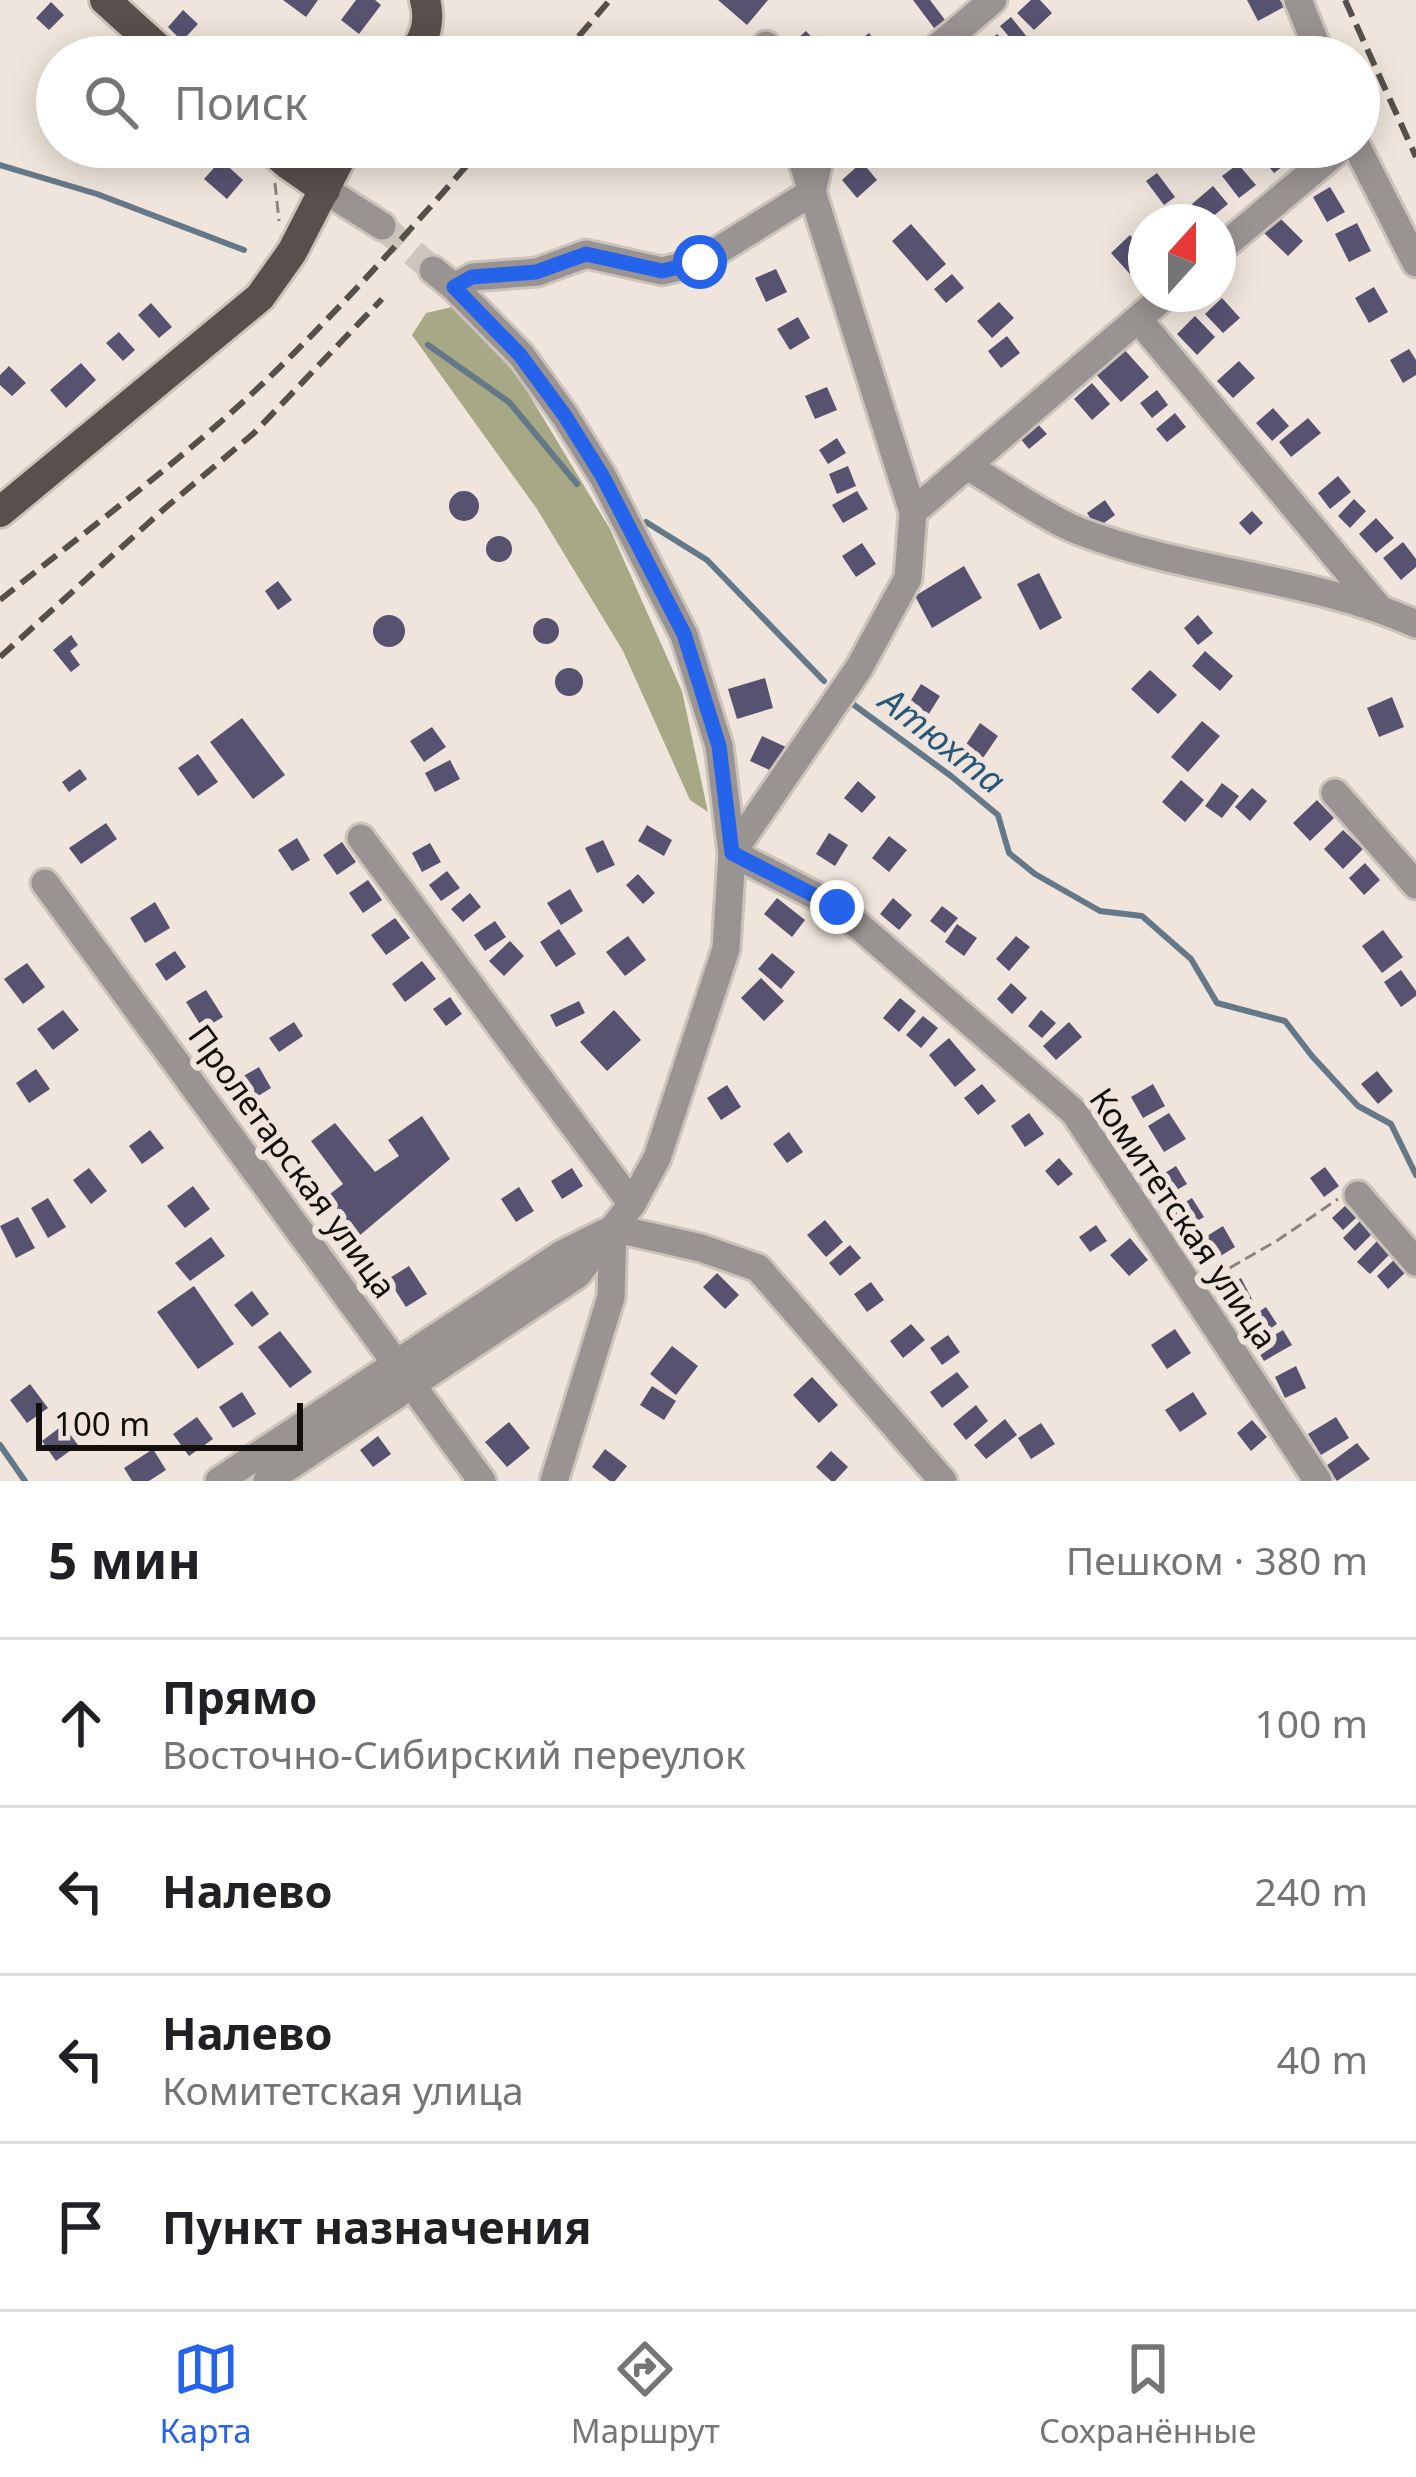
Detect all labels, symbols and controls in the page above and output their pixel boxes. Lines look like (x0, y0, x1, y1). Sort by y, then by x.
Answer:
search box (36, 36, 1380, 168)
icon: search (78, 69, 144, 135)
text: Поиск (174, 72, 308, 133)
north arrow (1128, 204, 1236, 312)
route start (673, 235, 727, 289)
water label: Атюхта (868, 674, 1016, 805)
route end (810, 880, 864, 934)
street label: Пролетарская улица (179, 1015, 407, 1307)
street label: Комитетская улица (1080, 1079, 1288, 1357)
scale bar (36, 1397, 303, 1450)
text: 100 m (54, 1401, 150, 1446)
text: 5 мин (48, 1524, 201, 1594)
text: Пешком · 380 m (1066, 1533, 1368, 1586)
text: Прямо (162, 1666, 317, 1727)
icon: ahead (48, 1690, 114, 1756)
text: 100 m (1254, 1696, 1368, 1749)
text: Восточно-Сибирский переулок (162, 1727, 746, 1780)
icon: left (48, 1858, 114, 1924)
text: Налево (162, 1860, 333, 1921)
text: 240 m (1254, 1864, 1368, 1917)
text: Налево (162, 2002, 333, 2063)
icon: left (48, 2026, 114, 2092)
text: 40 m (1277, 2032, 1368, 2085)
text: Комитетская улица (162, 2063, 524, 2116)
icon: arrive (48, 2194, 114, 2260)
text: Пункт назначения (162, 2196, 592, 2257)
tab: Карта (160, 2336, 252, 2453)
tab: Маршрут (571, 2336, 720, 2453)
tab: Сохранённые (1039, 2336, 1256, 2453)

